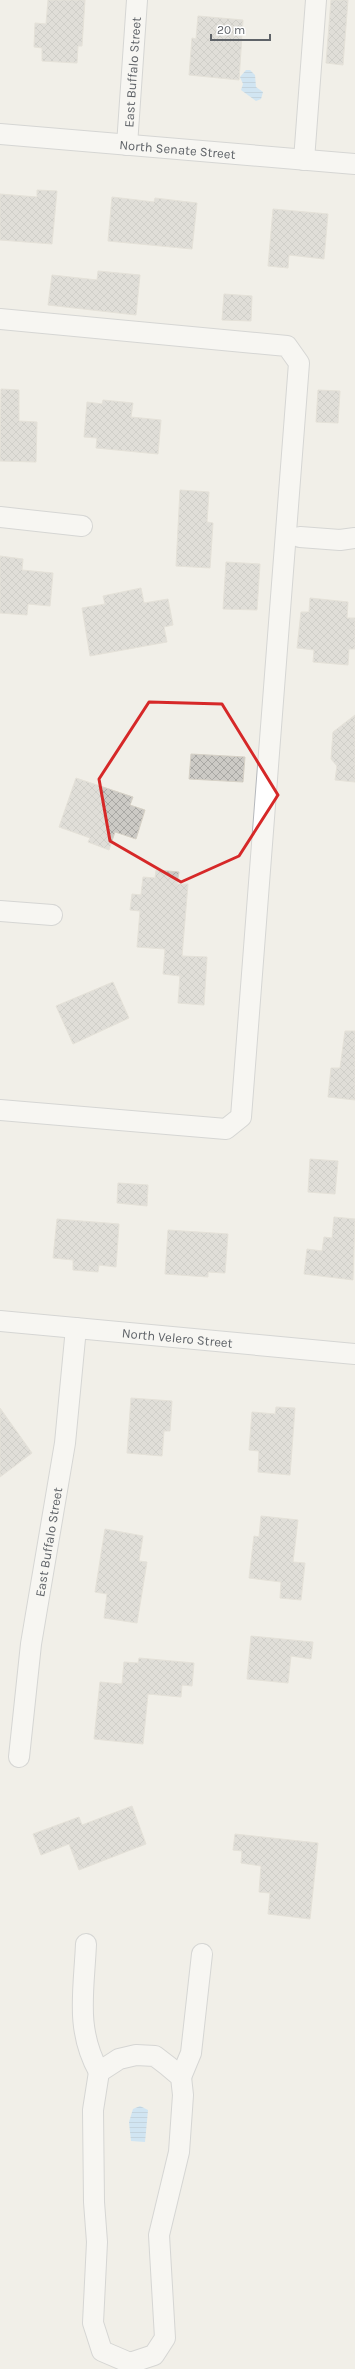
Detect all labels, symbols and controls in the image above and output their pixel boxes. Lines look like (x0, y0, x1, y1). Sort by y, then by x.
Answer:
street label: East Buffalo Street (121, 16, 144, 128)
scale bar (211, 16, 270, 42)
text: 20 m (217, 23, 245, 37)
street label: North Senate Street (119, 137, 236, 162)
street label: North Velero Street (121, 1325, 233, 1351)
street label: East Buffalo Street (32, 1486, 65, 1598)

